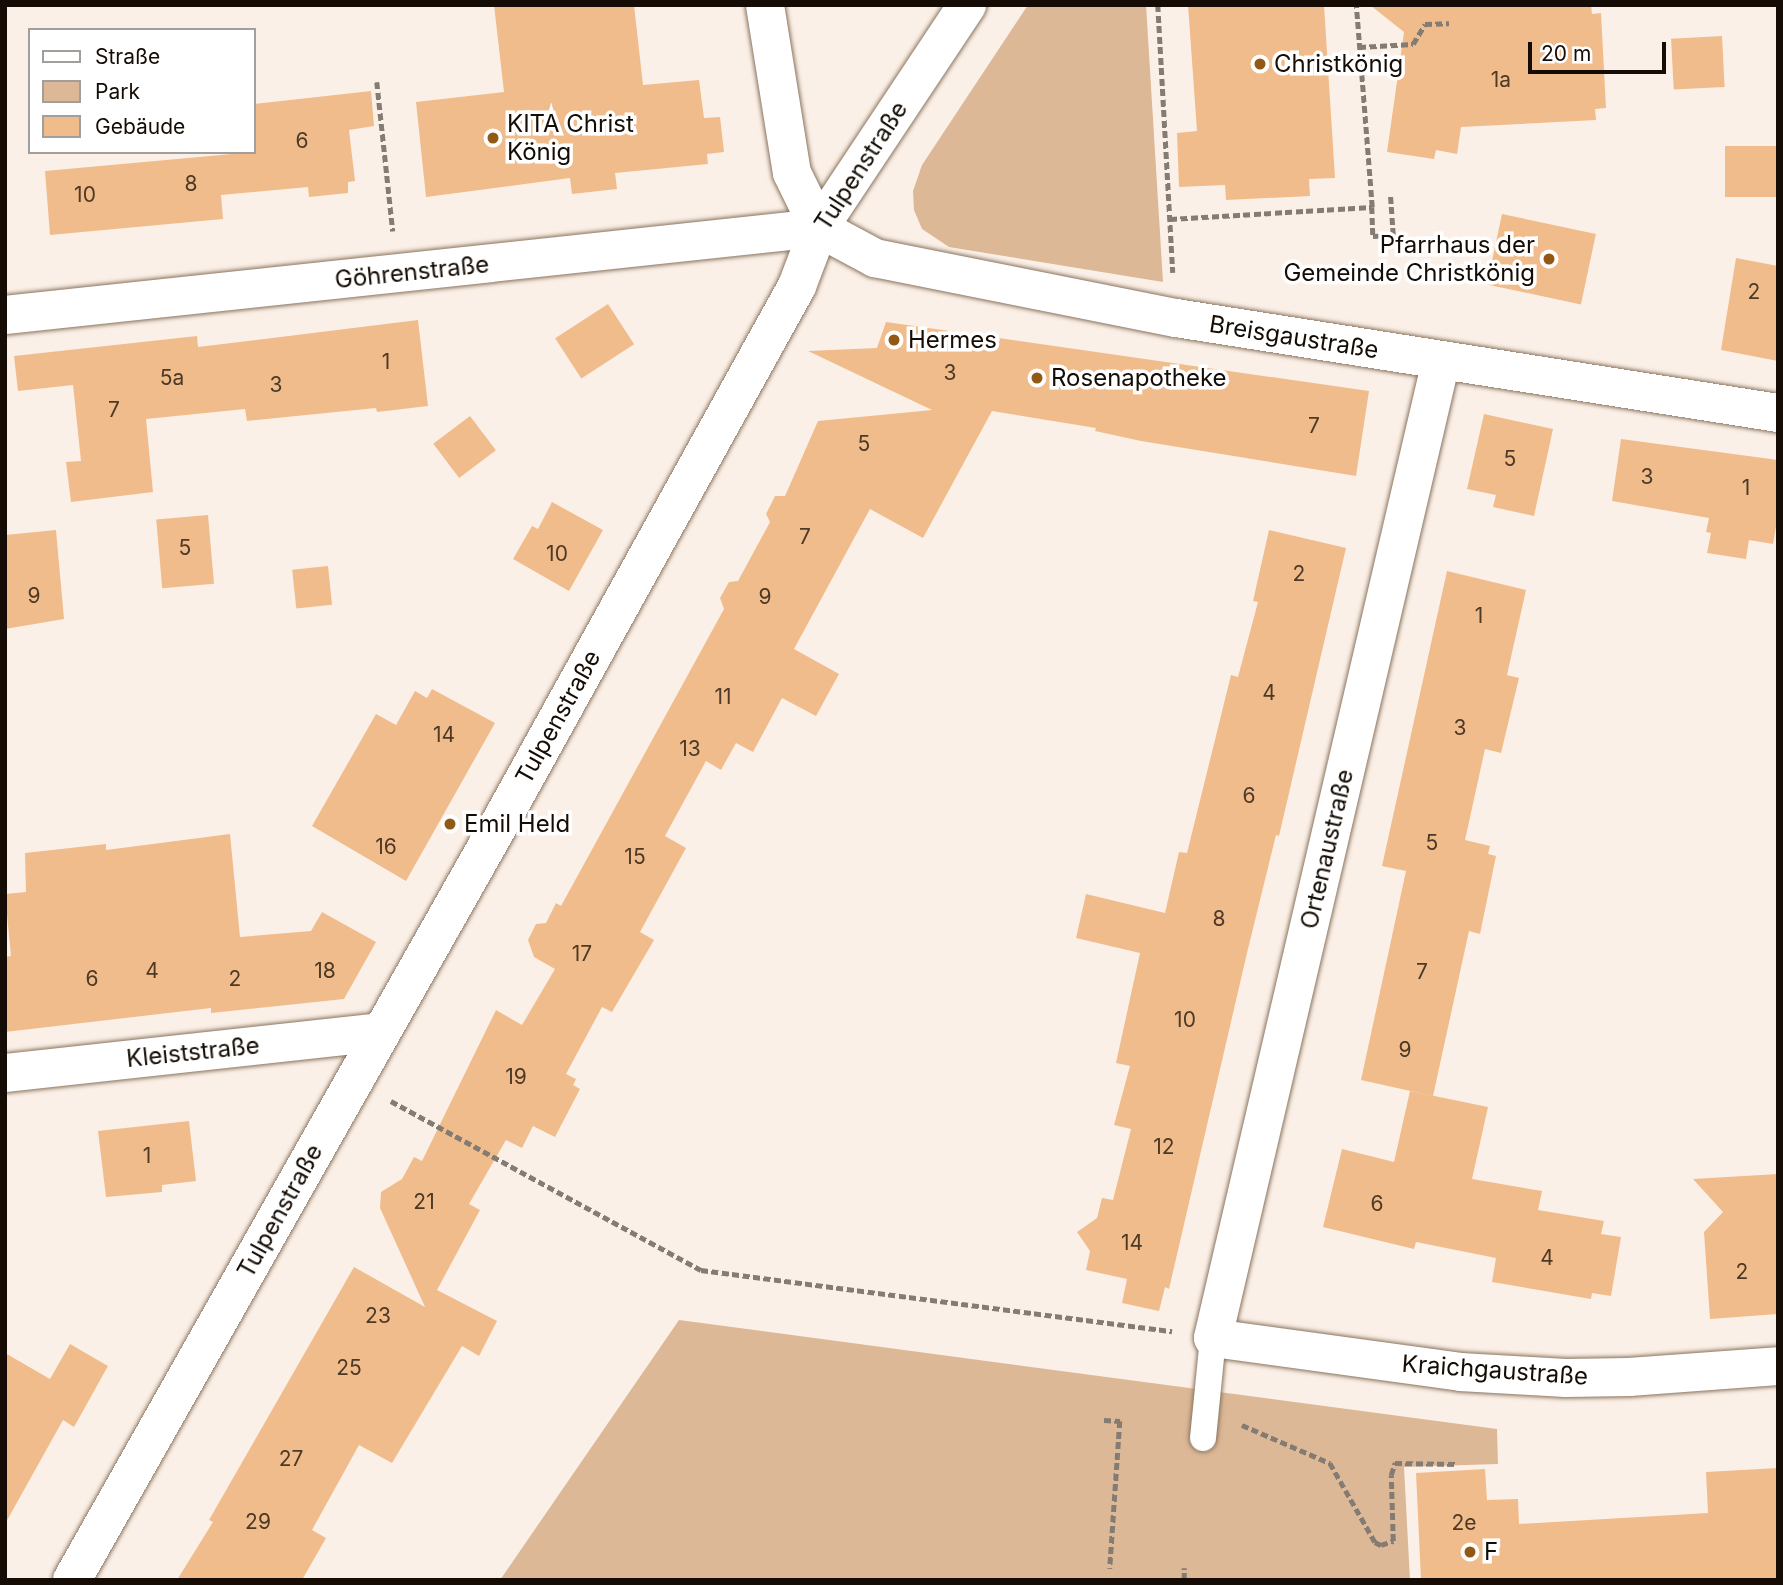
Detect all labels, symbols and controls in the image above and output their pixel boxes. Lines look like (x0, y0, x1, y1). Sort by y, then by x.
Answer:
legend (28, 28, 256, 154)
scale bar (1531, 28, 1669, 72)
text: 20 m (1541, 41, 1591, 66)
text: Straße (95, 44, 160, 69)
place label: Christkönig (1274, 50, 1403, 78)
marker: Christkönig (1252, 56, 1268, 72)
house number: 1a (1491, 67, 1511, 93)
text: Park (95, 79, 140, 104)
street label: Tulpenstraße (809, 96, 913, 236)
place label: KITA Christ König (507, 110, 634, 166)
text: Gebäude (95, 114, 185, 139)
house number: 6 (295, 128, 309, 154)
marker: KITA Christ König (485, 130, 501, 146)
house number: 8 (185, 171, 197, 197)
house number: 10 (74, 182, 96, 208)
place label: Pfarrhaus der Gemeinde Christkönig (1283, 231, 1535, 287)
street label: Göhrenstraße (333, 250, 491, 294)
marker: Pfarrhaus der Gemeinde Christkönig (1541, 251, 1557, 267)
house number: 2 (1748, 279, 1760, 305)
street label: Breisgaustraße (1207, 309, 1381, 365)
place label: Hermes (908, 326, 997, 354)
marker: Hermes (886, 332, 902, 348)
house number: 1 (382, 349, 390, 375)
house number: 3 (944, 360, 956, 386)
place label: Rosenapotheke (1051, 364, 1227, 392)
house number: 5a (160, 365, 184, 391)
marker: Rosenapotheke (1029, 370, 1045, 386)
house number: 3 (270, 372, 282, 398)
house number: 7 (108, 397, 120, 423)
house number: 7 (1308, 413, 1320, 439)
house number: 5 (858, 431, 870, 457)
house number: 5 (1504, 446, 1516, 472)
house number: 3 (1641, 464, 1653, 490)
house number: 1 (1742, 475, 1750, 501)
house number: 7 (799, 524, 811, 550)
house number: 5 (179, 535, 191, 561)
house number: 10 (546, 541, 568, 567)
house number: 2 (1293, 561, 1305, 587)
house number: 9 (27, 583, 41, 609)
house number: 9 (758, 584, 772, 610)
house number: 1 (1475, 603, 1483, 629)
street label: Tulpenstraße (509, 645, 607, 789)
house number: 4 (1262, 680, 1276, 706)
house number: 11 (714, 684, 732, 710)
house number: 3 (1454, 715, 1466, 741)
house number: 14 (433, 722, 455, 748)
house number: 13 (679, 736, 701, 762)
street label: Ortenaustraße (1295, 766, 1359, 932)
house number: 6 (1242, 783, 1256, 809)
place label: Emil Held (464, 810, 570, 838)
marker: Emil Held (442, 816, 458, 832)
house number: 5 (1426, 830, 1438, 856)
house number: 16 (375, 834, 397, 860)
house number: 15 (624, 844, 646, 870)
house number: 8 (1213, 906, 1225, 932)
house number: 17 (572, 941, 592, 967)
house number: 4 (145, 958, 159, 984)
house number: 18 (314, 958, 336, 984)
house number: 7 (1416, 959, 1428, 985)
house number: 6 (85, 966, 99, 992)
house number: 2 (229, 966, 241, 992)
house number: 10 (1174, 1007, 1196, 1033)
street label: Kleiststraße (125, 1031, 261, 1073)
house number: 9 (1398, 1037, 1412, 1063)
house number: 19 (505, 1064, 527, 1090)
house number: 12 (1153, 1134, 1175, 1160)
street label: Tulpenstraße (231, 1139, 329, 1283)
house number: 1 (143, 1143, 151, 1169)
house number: 21 (413, 1189, 435, 1215)
house number: 6 (1370, 1191, 1384, 1217)
house number: 14 (1121, 1230, 1143, 1256)
house number: 4 (1540, 1245, 1554, 1271)
house number: 2 (1736, 1259, 1748, 1285)
house number: 23 (365, 1303, 391, 1329)
street label: Kraichgaustraße (1401, 1349, 1589, 1391)
house number: 25 (336, 1355, 362, 1381)
house number: 27 (279, 1446, 303, 1472)
house number: 29 (245, 1509, 271, 1535)
house number: 2e (1451, 1510, 1477, 1536)
place label: F (1484, 1538, 1498, 1566)
marker: F (1462, 1544, 1478, 1560)

